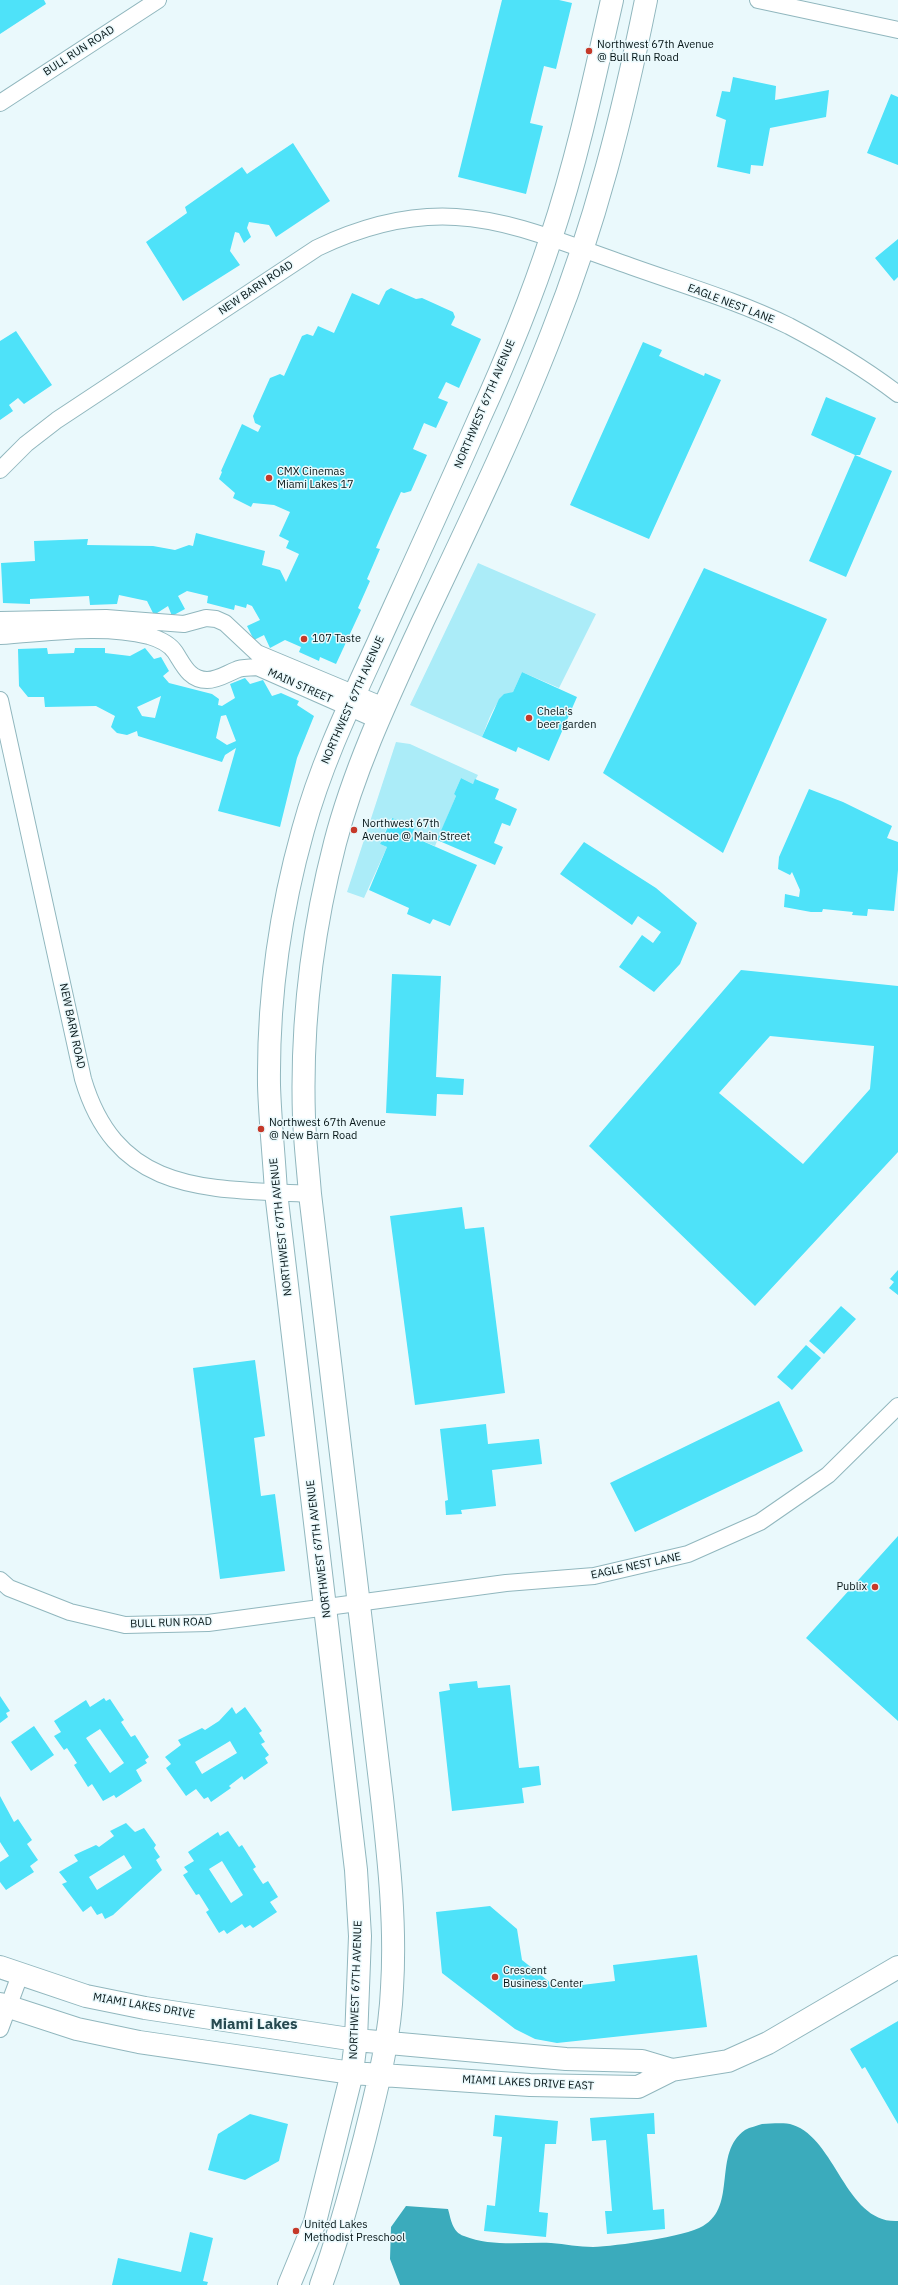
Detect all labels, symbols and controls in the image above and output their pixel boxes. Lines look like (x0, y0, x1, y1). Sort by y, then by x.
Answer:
street label: BULL RUN ROAD (41, 23, 117, 79)
place label: Northwest 67th Avenue @ Bull Run Road (597, 38, 714, 64)
marker: Northwest 67th Avenue @ Bull Run Road (584, 46, 594, 56)
street label: NEW BARN ROAD (216, 258, 296, 318)
street label: EAGLE NEST LANE (686, 281, 776, 327)
street label: NORTHWEST 67TH AVENUE (452, 337, 518, 471)
place label: CMX Cinemas Miami Lakes 17 (277, 465, 354, 491)
marker: CMX Cinemas Miami Lakes 17 (264, 473, 274, 483)
place label: 107 Taste (312, 632, 361, 646)
marker: 107 Taste (299, 634, 309, 644)
street label: NORTHWEST 67TH AVENUE (319, 634, 387, 766)
street label: MAIN STREET (266, 666, 334, 706)
place label: Chela's beer garden (537, 705, 596, 731)
marker: Chela's beer garden (524, 713, 534, 723)
place label: Northwest 67th Avenue @ Main Street (362, 817, 470, 843)
marker: Northwest 67th Avenue @ Main Street (349, 825, 359, 835)
street label: NEW BARN ROAD (56, 982, 88, 1070)
place label: Northwest 67th Avenue @ New Barn Road (269, 1116, 386, 1142)
marker: Northwest 67th Avenue @ New Barn Road (256, 1124, 266, 1134)
street label: NORTHWEST 67TH AVENUE (267, 1157, 295, 1297)
street label: NORTHWEST 67TH AVENUE (304, 1479, 334, 1619)
street label: EAGLE NEST LANE (590, 1550, 682, 1582)
place label: Publix (836, 1580, 867, 1594)
marker: Publix (870, 1582, 880, 1592)
street label: BULL RUN ROAD (130, 1615, 212, 1631)
street label: NORTHWEST 67TH AVENUE (347, 1920, 365, 2060)
place label: Crescent Business Center (503, 1964, 583, 1990)
marker: Crescent Business Center (490, 1972, 500, 1982)
street label: MIAMI LAKES DRIVE (92, 1991, 196, 2021)
district label: Miami Lakes (210, 2016, 298, 2034)
street label: MIAMI LAKES DRIVE EAST (462, 2073, 594, 2093)
place label: United Lakes Methodist Preschool (304, 2218, 405, 2244)
marker: United Lakes Methodist Preschool (291, 2226, 301, 2236)

